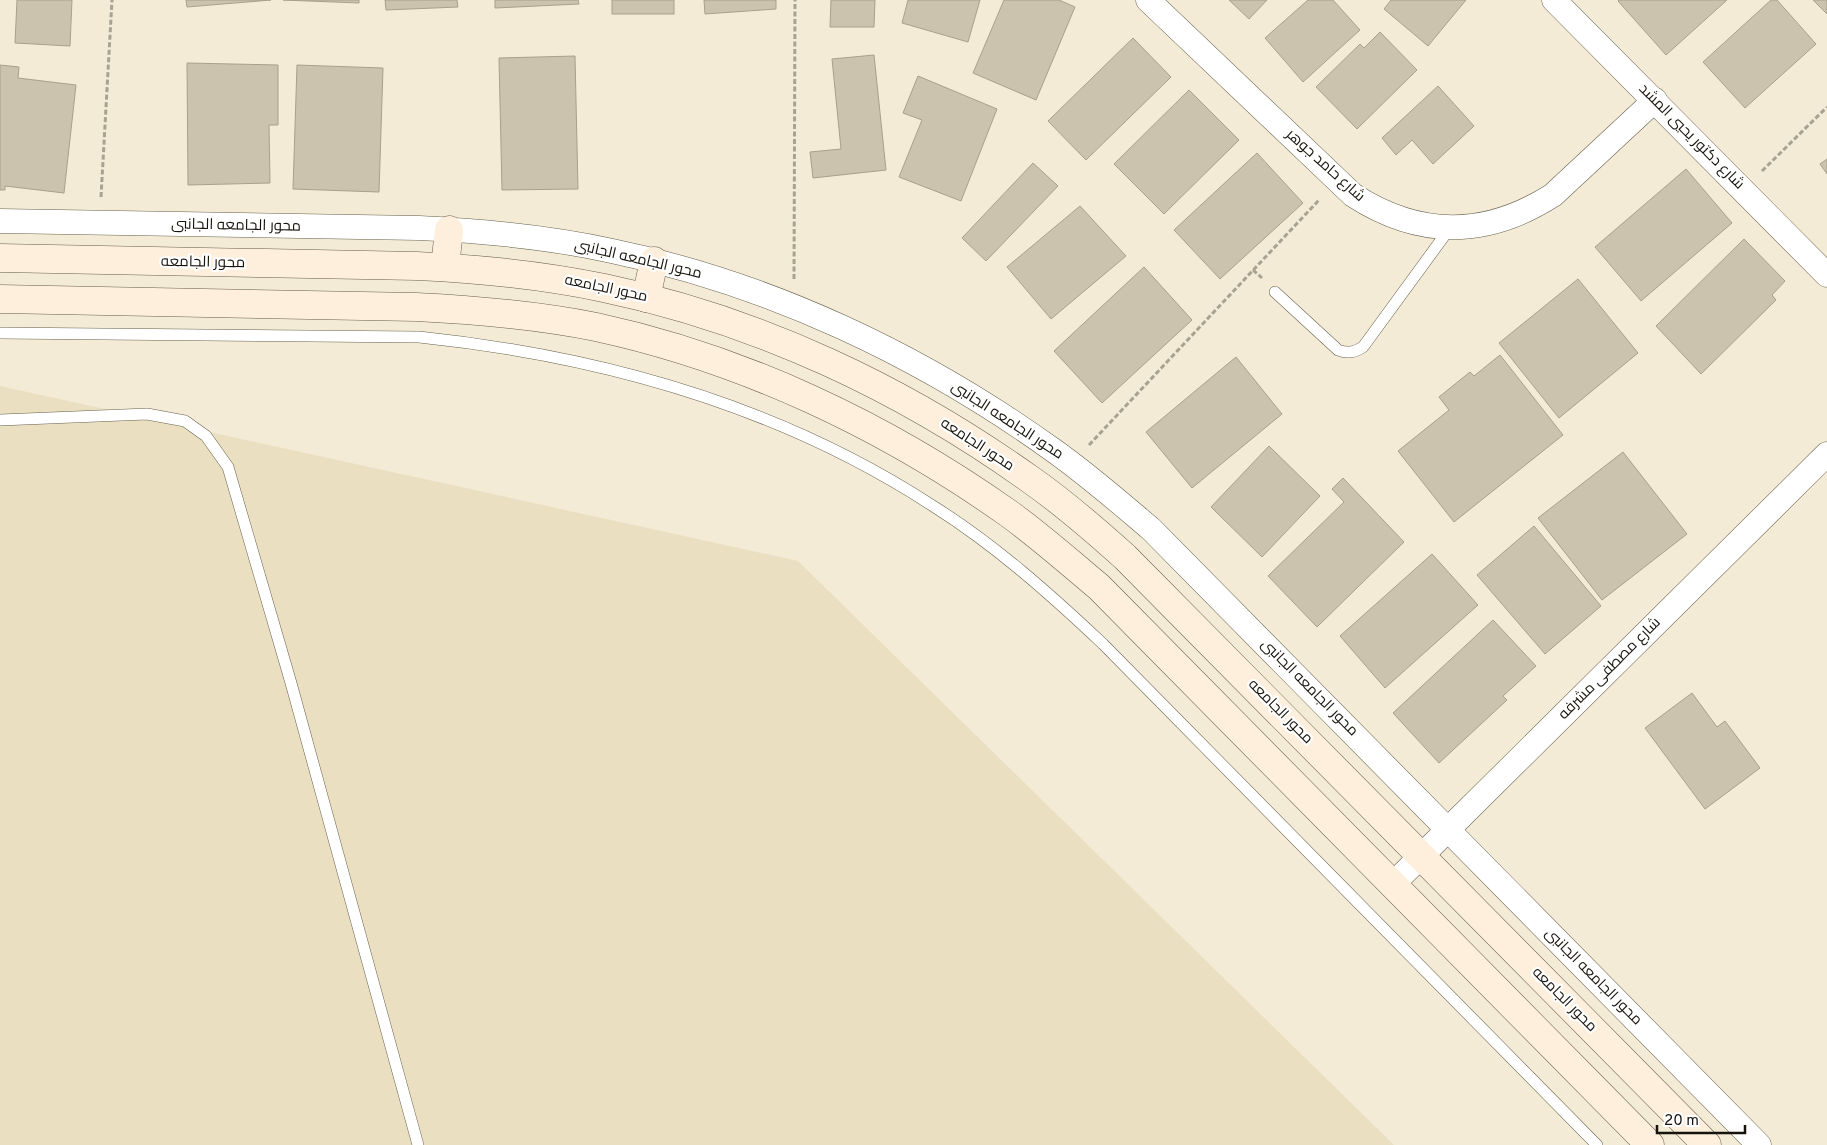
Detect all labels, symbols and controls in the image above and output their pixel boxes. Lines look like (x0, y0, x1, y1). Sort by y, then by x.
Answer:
street label: شارع دكتور يحيي المشد (1634, 80, 1748, 194)
street label: شارع حامد جوهر (1281, 125, 1368, 207)
street label: محور الجامعه الجانبى (171, 215, 301, 237)
street label: محور الجامعه الجانبى (572, 236, 704, 284)
street label: محور الجامعه (161, 253, 245, 273)
street label: محور الجامعه (563, 271, 649, 307)
street label: محور الجامعه الجانبى (948, 378, 1066, 464)
street label: محور الجامعه (937, 414, 1017, 476)
street label: شارع مصطفى مشرفه (1555, 614, 1665, 724)
street label: محور الجامعه الجانبى (1257, 636, 1361, 740)
street label: محور الجامعه (1244, 676, 1316, 748)
street label: محور الجامعه الجانبى (1541, 925, 1645, 1029)
street label: محور الجامعه (1528, 964, 1600, 1036)
scale bar (1657, 1102, 1744, 1134)
text: 20 m (1664, 1112, 1699, 1131)

